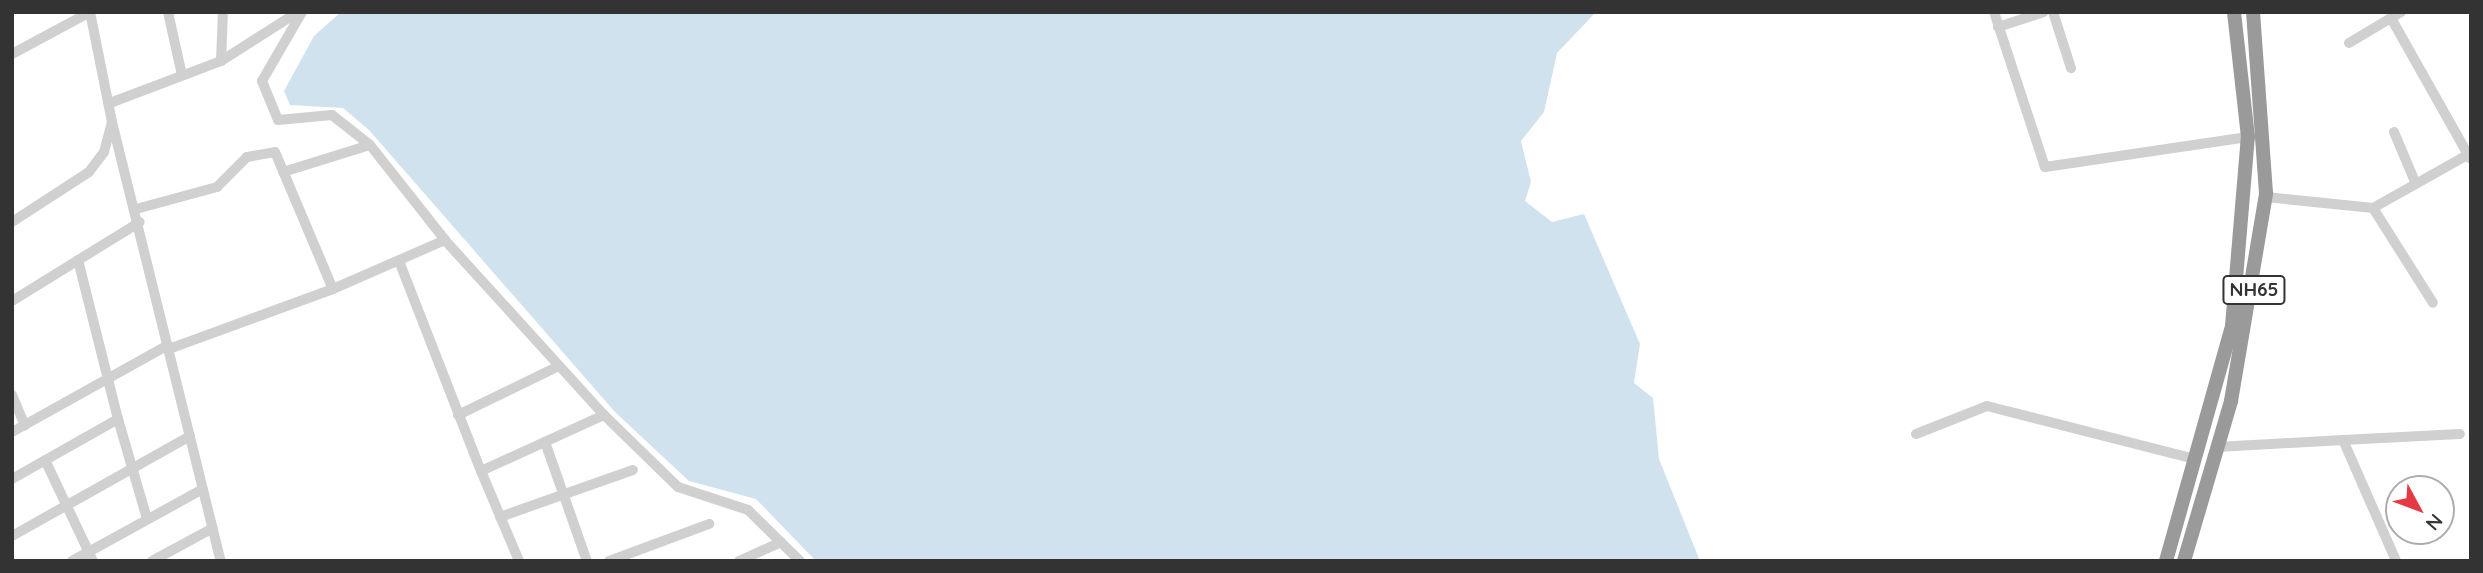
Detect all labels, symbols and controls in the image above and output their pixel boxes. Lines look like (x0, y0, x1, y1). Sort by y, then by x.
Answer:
road number: NH65 (2221, 274, 2287, 306)
north arrow (2385, 475, 2455, 545)
text: N (2421, 509, 2448, 536)

